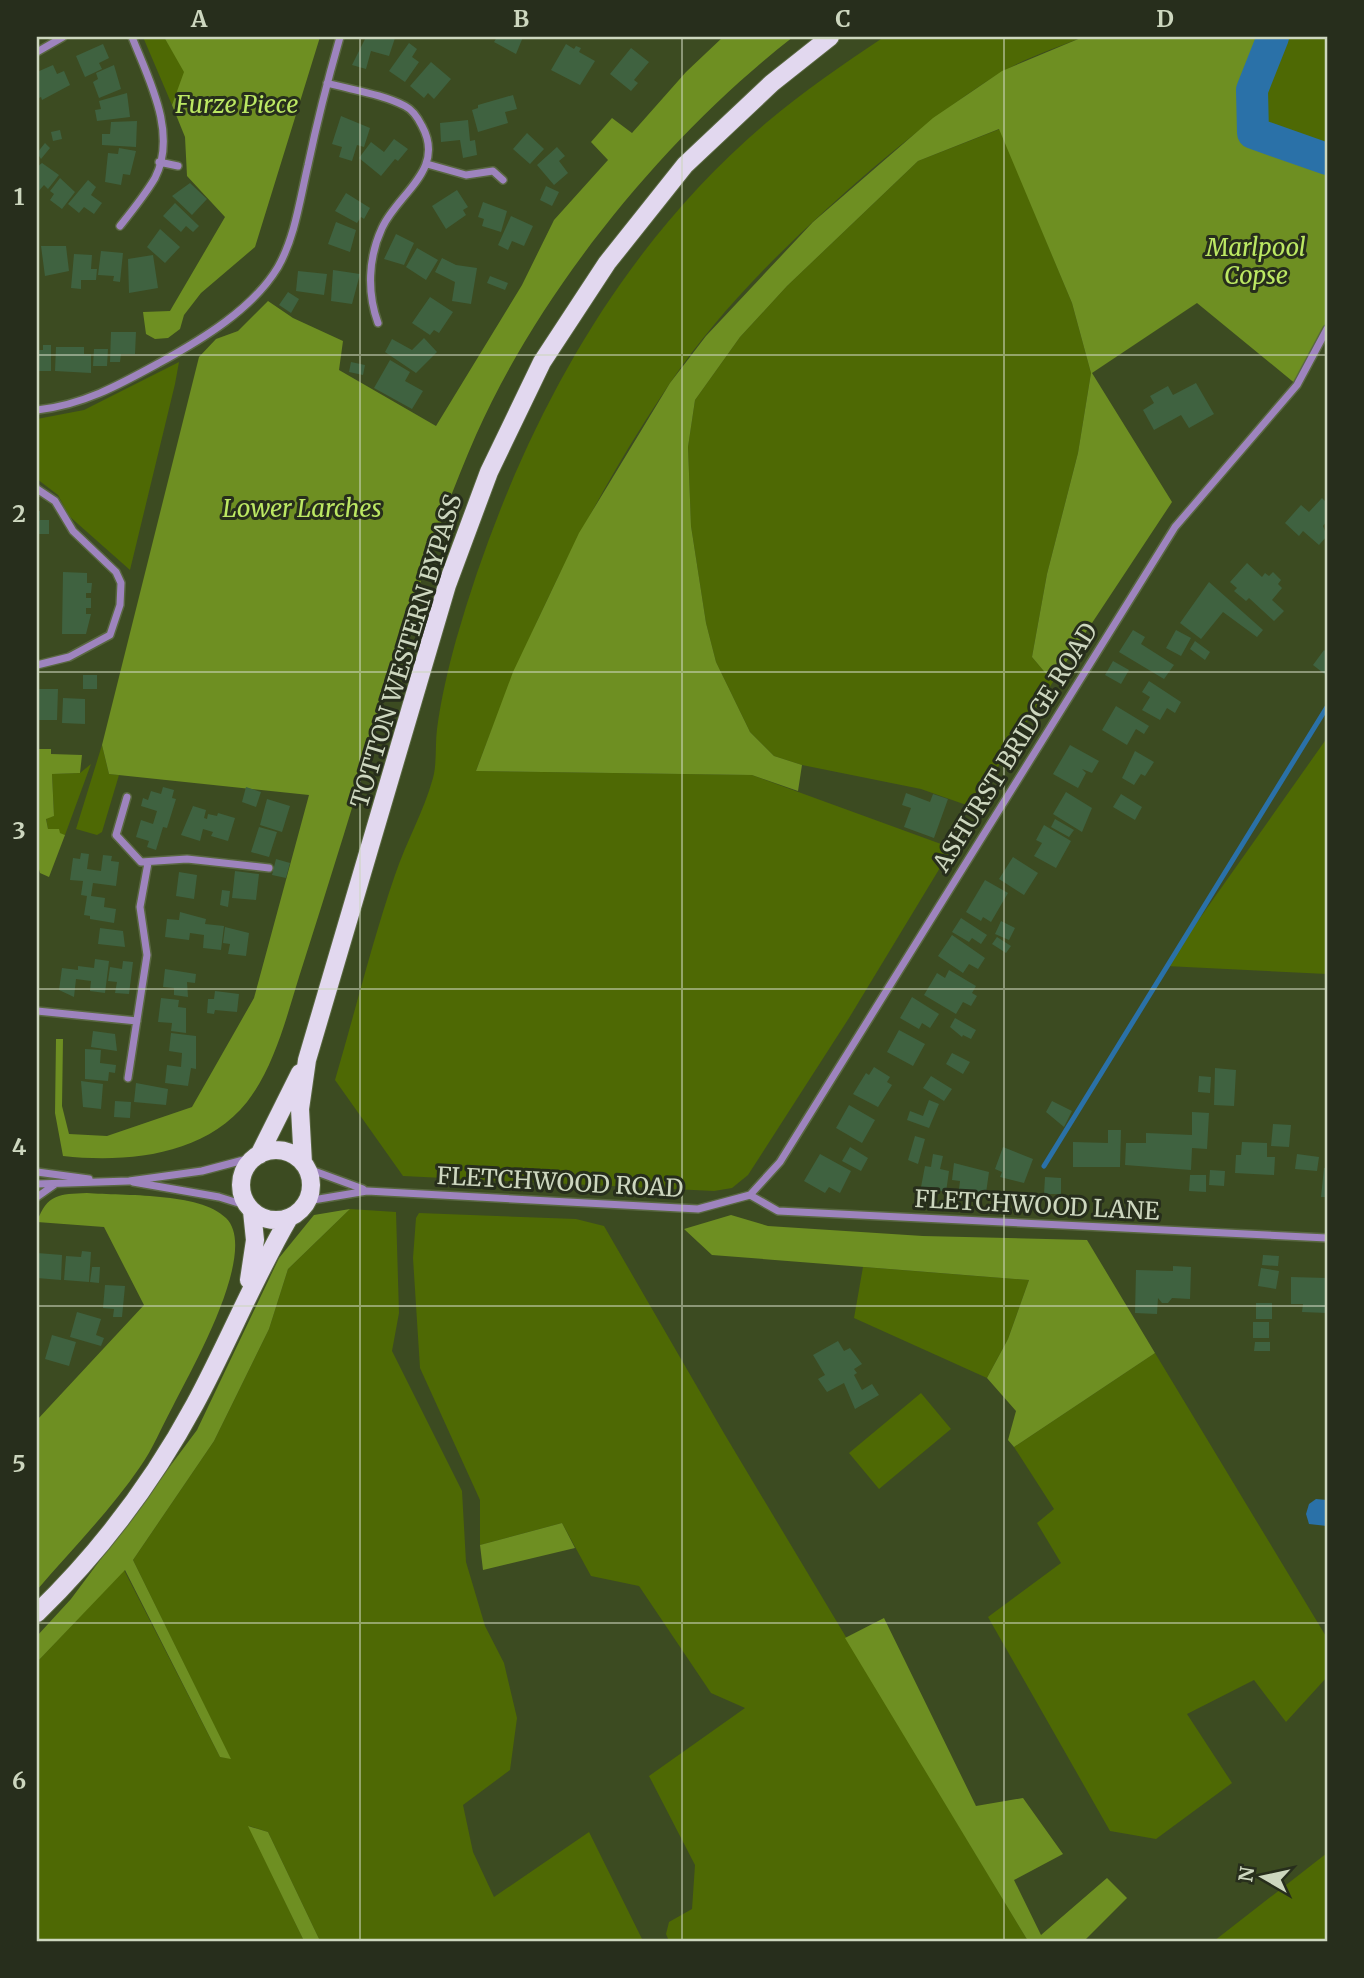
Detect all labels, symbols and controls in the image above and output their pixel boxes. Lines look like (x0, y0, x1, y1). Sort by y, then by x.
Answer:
text: A (190, 4, 208, 33)
text: B (513, 4, 529, 33)
text: C (835, 4, 851, 33)
text: D (1156, 4, 1174, 33)
park label: Furze Piece (174, 89, 299, 120)
text: 1 (14, 182, 25, 211)
park label: Marlpool Copse (1205, 232, 1306, 291)
street label: TOTTON WESTERN BYPASS (343, 490, 469, 812)
park label: Lower Larches (223, 493, 381, 524)
text: 2 (12, 499, 26, 528)
street label: ASHURST BRIDGE ROAD (925, 617, 1104, 878)
text: 3 (12, 816, 26, 845)
text: 4 (12, 1132, 27, 1161)
street label: FLETCHWOOD ROAD (436, 1160, 684, 1204)
street label: FLETCHWOOD LANE (914, 1183, 1161, 1227)
text: 5 (12, 1449, 26, 1478)
text: 6 (12, 1766, 26, 1795)
north arrow (1228, 1842, 1298, 1912)
text: N (1233, 1865, 1259, 1884)

